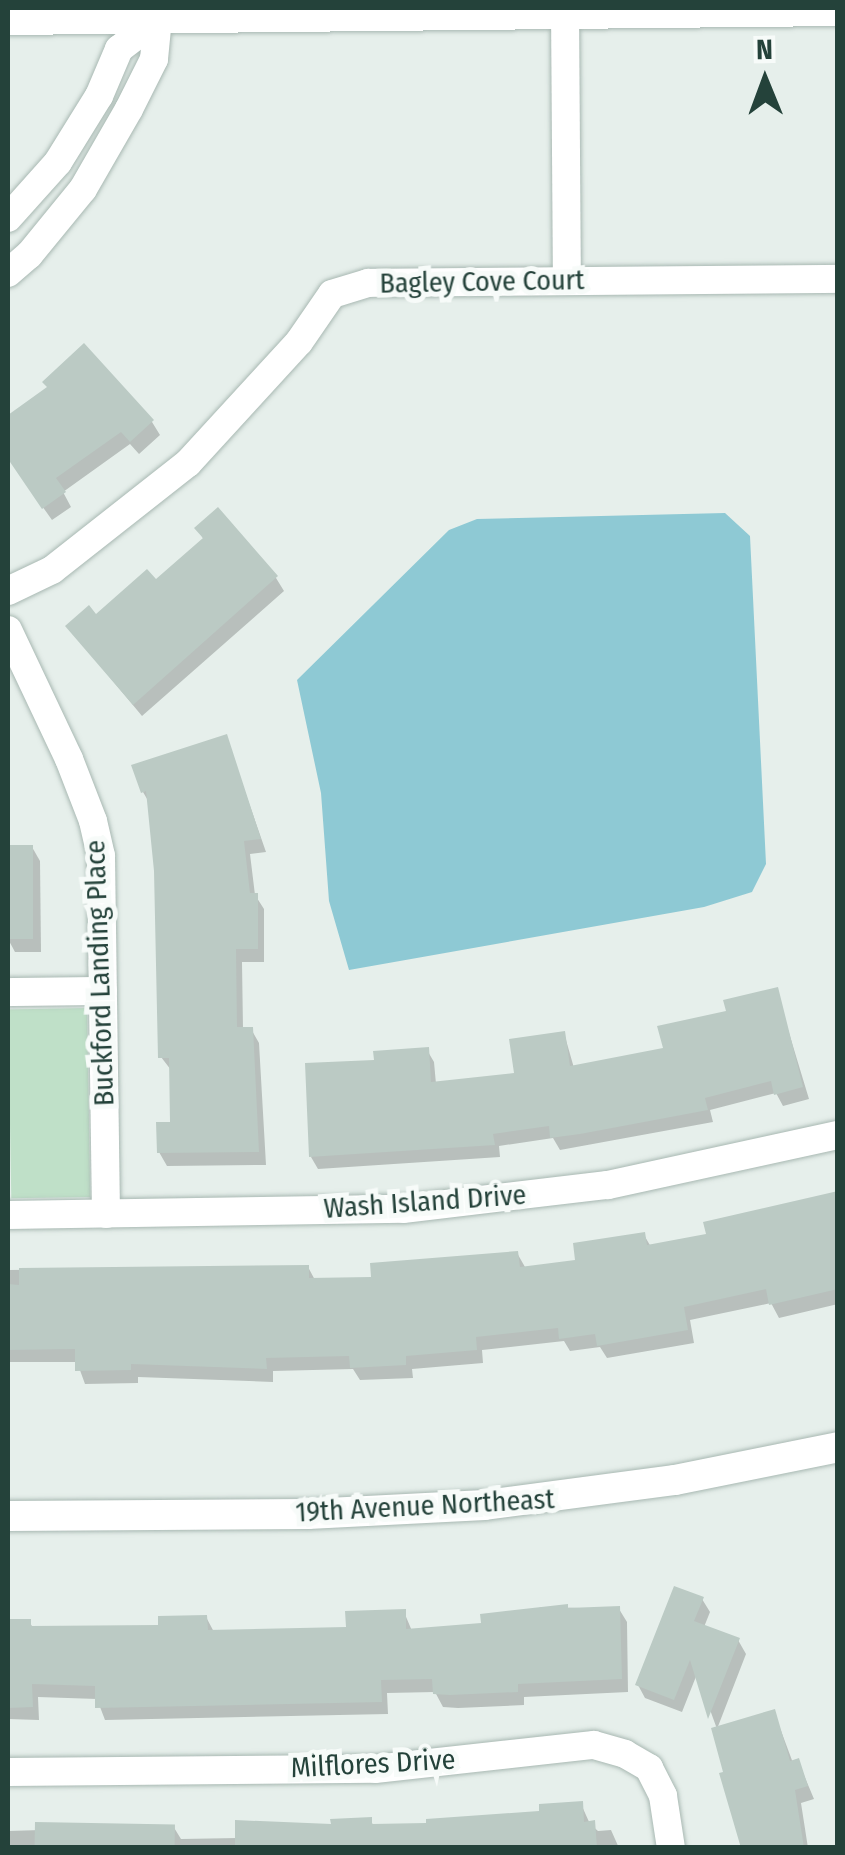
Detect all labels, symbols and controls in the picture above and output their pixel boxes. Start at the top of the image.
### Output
north arrow [715,30,815,130]
text: N [756,33,773,66]
street label: Bagley Cove Court [379,263,585,301]
street label: Buckford Landing Place [79,839,121,1107]
street label: Wash Island Drive [323,1178,527,1226]
street label: 19th Avenue Northeast [295,1482,555,1530]
street label: Milflores Drive [290,1743,456,1785]

